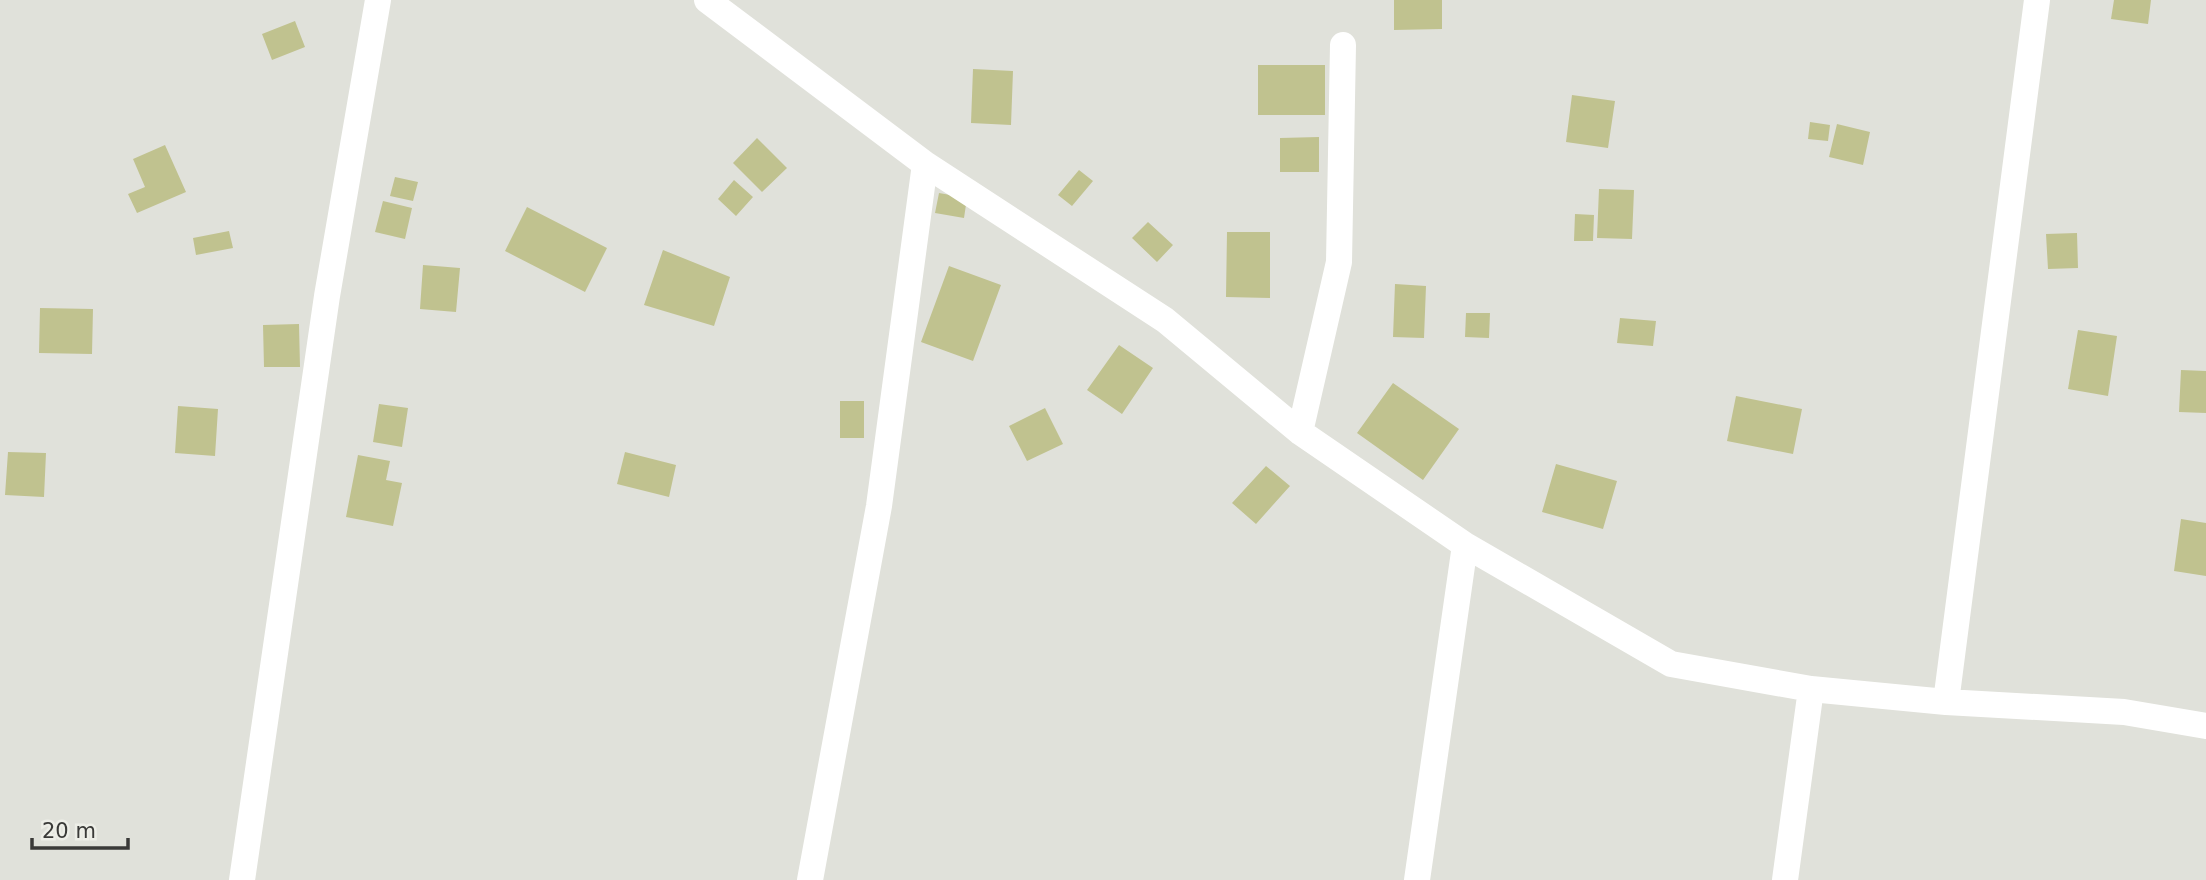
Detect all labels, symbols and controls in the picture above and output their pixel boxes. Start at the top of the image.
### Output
scale bar [32,806,128,850]
text: 20 m [42,819,96,843]

